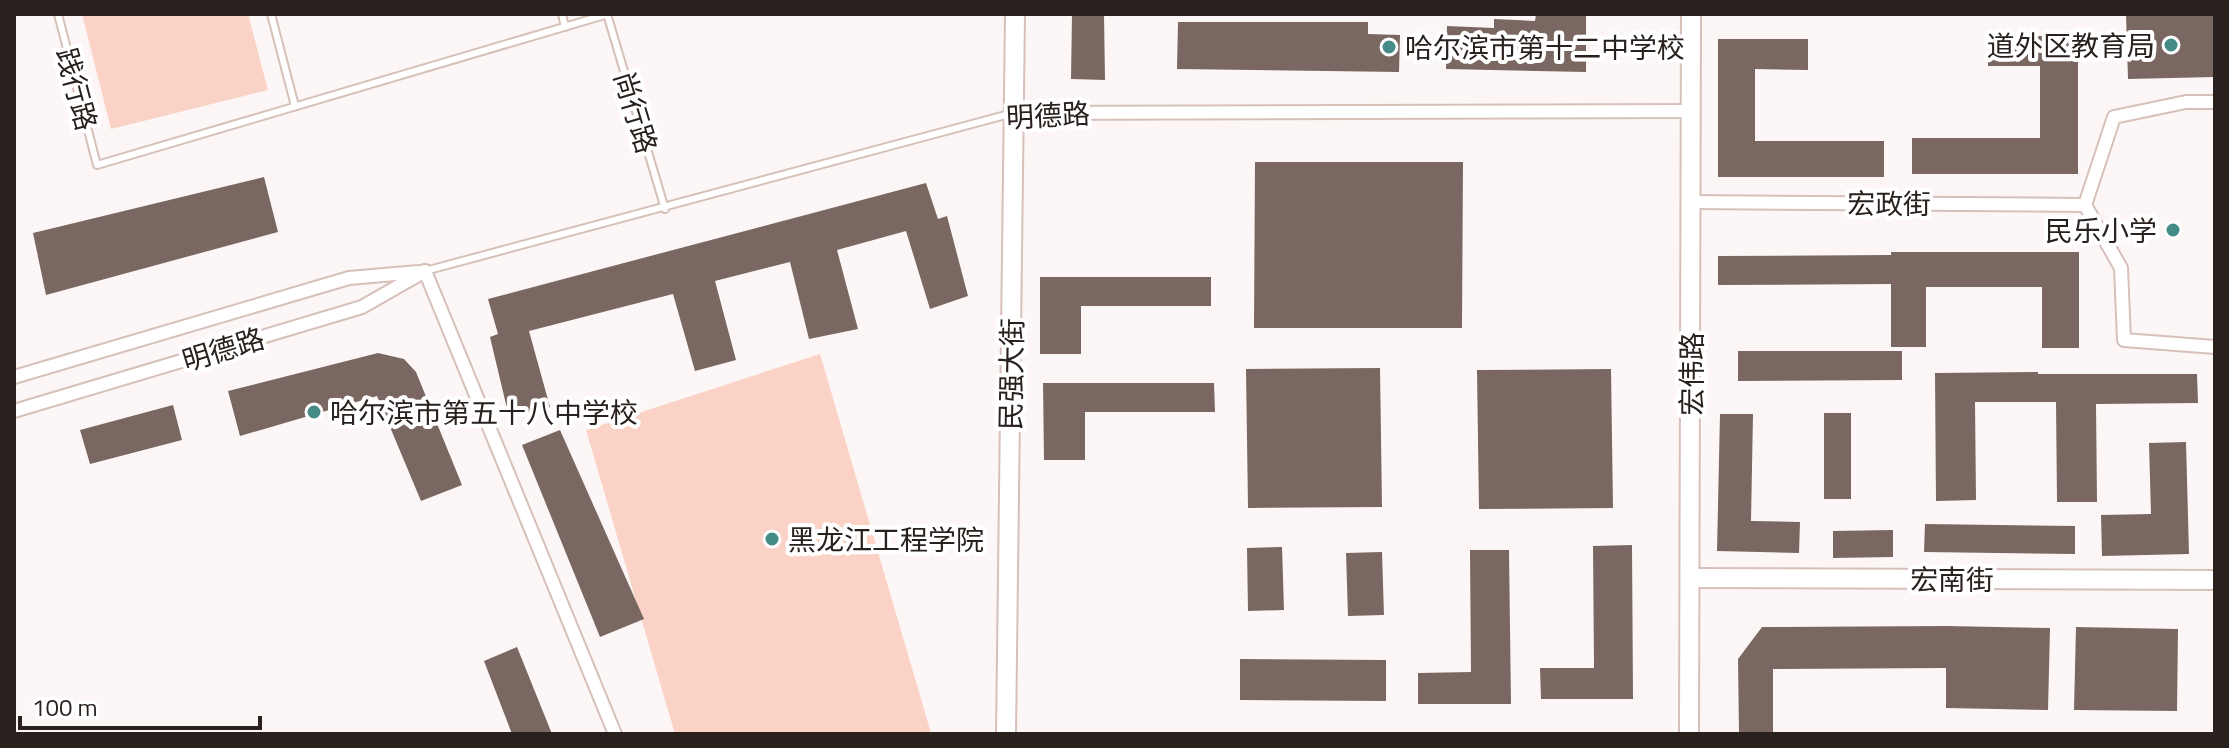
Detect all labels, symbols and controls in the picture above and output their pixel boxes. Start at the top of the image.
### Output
place label: 道外区教育局 [1987,24,2155,67]
place label: 哈尔滨市第十二中学校 [1405,26,1685,69]
marker: 道外区教育局 [2162,36,2180,54]
marker: 哈尔滨市第十二中学校 [1380,38,1398,56]
street label: 践行路 [45,43,109,135]
street label: 尚行路 [603,66,669,158]
street label: 明德路 [1005,91,1091,139]
street label: 宏政街 [1847,182,1931,225]
place label: 民乐小学 [2045,209,2157,252]
marker: 民乐小学 [2164,221,2182,239]
street label: 明德路 [177,316,269,382]
street label: 民强大街 [989,318,1033,430]
street label: 宏伟路 [1670,332,1713,416]
place label: 哈尔滨市第五十八中学校 [330,391,638,434]
marker: 哈尔滨市第五十八中学校 [305,403,323,421]
place label: 黑龙江工程学院 [788,518,984,561]
marker: 黑龙江工程学院 [763,530,781,548]
street label: 宏南街 [1910,558,1994,601]
scale bar [20,680,260,730]
text: 100 m [32,689,98,725]

